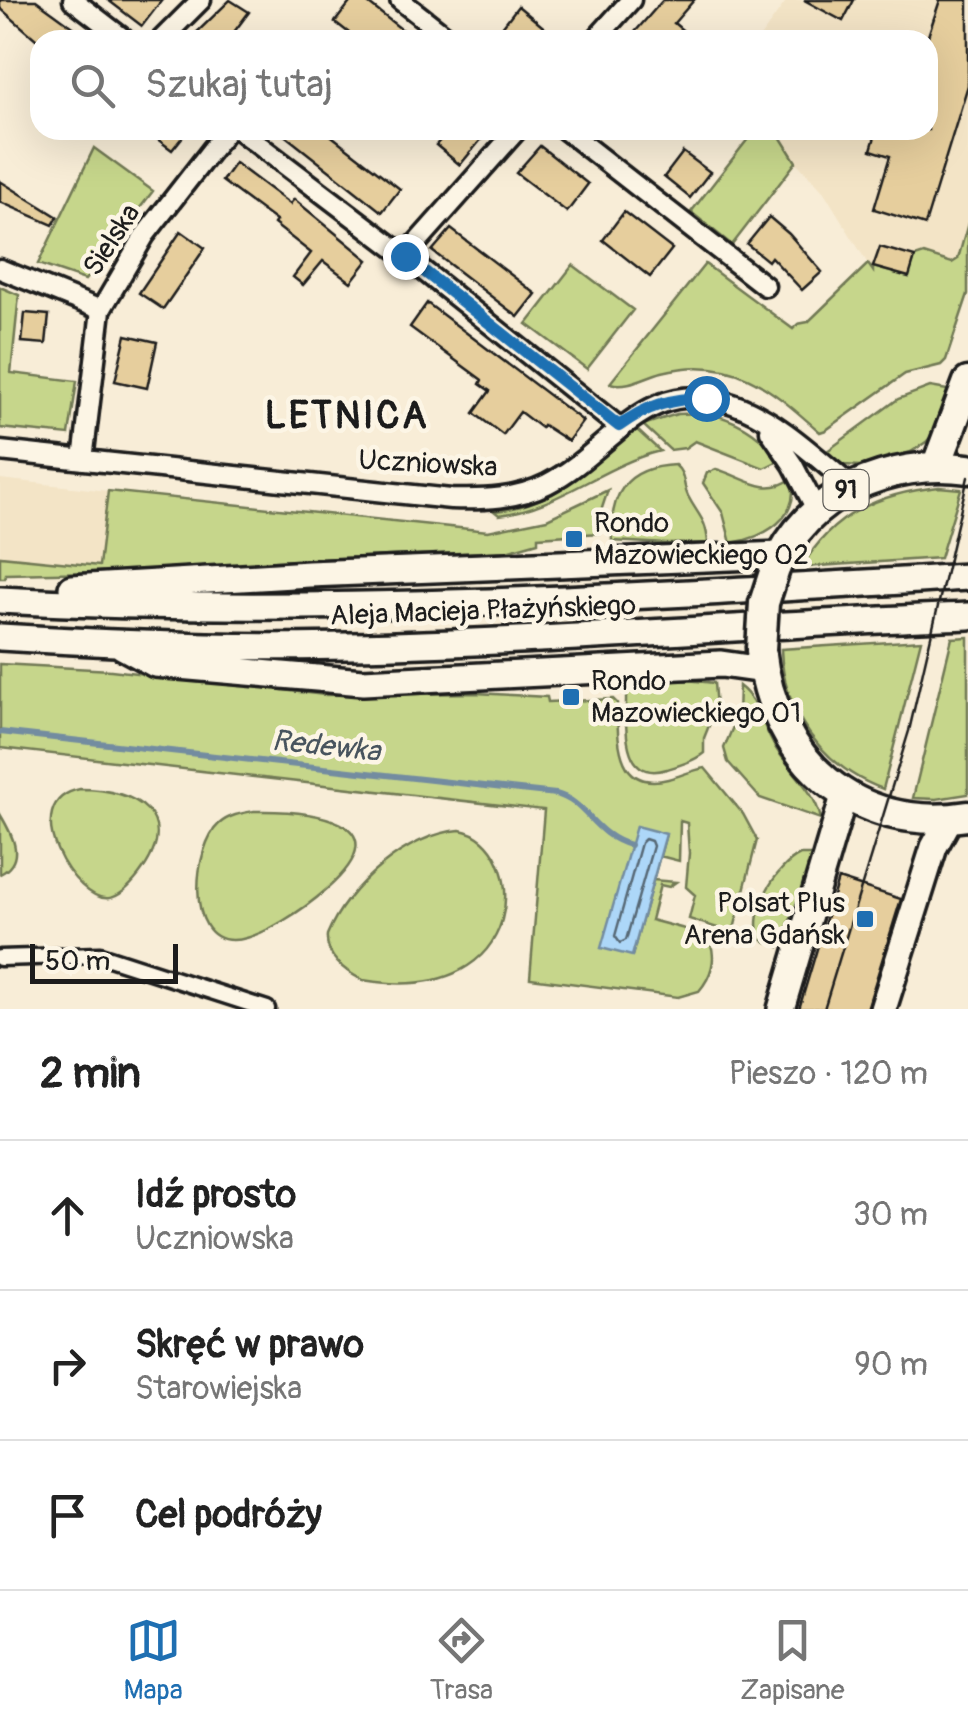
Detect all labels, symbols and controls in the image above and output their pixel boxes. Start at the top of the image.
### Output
search box [30,30,938,140]
icon: search [65,58,120,113]
text: Szukaj tutaj [145,61,333,109]
street label: Sielska [76,197,148,283]
route end [383,234,429,280]
route start [684,376,730,422]
district label: LETNICA [265,392,429,440]
street label: Uczniowska [358,443,498,485]
road number: 91 [824,470,868,510]
place label: Rondo Mazowieckiego 02 [594,506,809,573]
marker: Rondo Mazowieckiego 02 [563,528,585,550]
street label: Aleja Macieja Płażyńskiego [329,588,637,634]
place label: Rondo Mazowieckiego 01 [591,664,801,731]
marker: Rondo Mazowieckiego 01 [560,686,582,708]
water label: Redewka [270,722,384,770]
place label: Polsat Plus Arena Gdańsk [684,886,845,953]
marker: Polsat Plus Arena Gdańsk [854,908,876,930]
scale bar [30,939,178,984]
text: 50 m [45,944,110,979]
text: 2 min [40,1048,141,1100]
text: Pieszo · 120 m [729,1054,928,1094]
text: Idź prosto [135,1171,296,1219]
icon: ahead [40,1188,95,1243]
text: 30 m [853,1195,928,1235]
text: Uczniowska [135,1219,294,1259]
text: Skręć w prawo [135,1321,364,1369]
icon: right [40,1338,95,1393]
text: 90 m [854,1345,928,1385]
text: Starowiejska [135,1369,302,1409]
icon: arrive [40,1488,95,1543]
text: Cel podróży [135,1491,322,1539]
tab: Mapa [123,1613,183,1708]
tab: Trasa [430,1613,493,1708]
tab: Zapisane [740,1613,845,1708]

